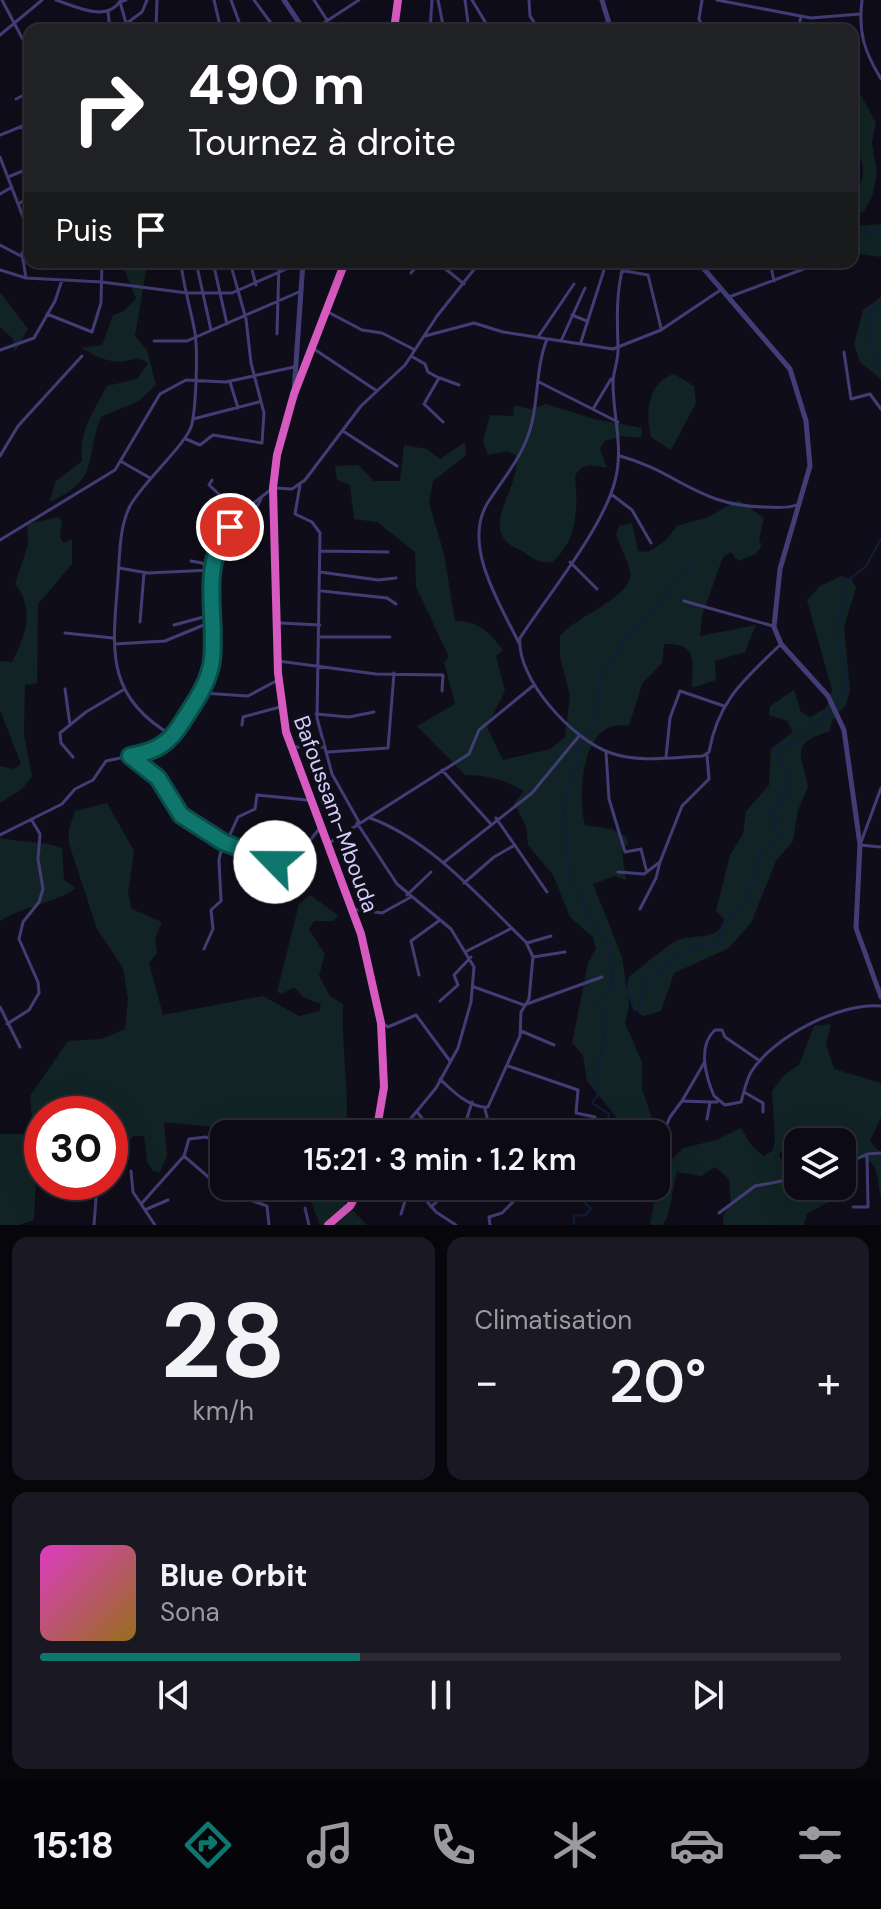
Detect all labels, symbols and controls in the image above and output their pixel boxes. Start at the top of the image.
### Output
text: 490 m [188,48,365,121]
icon: right [56,56,160,160]
text: Tournez à droite [188,119,456,166]
icon: arrive [129,208,173,252]
text: Puis [56,211,113,250]
pin [196,493,264,561]
icon: arrive [208,505,252,549]
street label: Bafoussam-Mbouda [287,712,385,916]
position arrow [233,820,317,904]
speed limit sign: 30 [24,1096,128,1200]
map controls [784,1128,856,1200]
button: layers [784,1128,856,1200]
text: 15:21 · 3 min · 1.2 km [303,1140,577,1179]
text: 28 [161,1274,286,1409]
text: Climatisation [475,1303,632,1337]
text: 20° [609,1342,707,1421]
text: − [475,1353,499,1411]
text: + [817,1353,841,1411]
text: km/h [193,1394,254,1428]
text: Blue Orbit [160,1556,307,1595]
text: Sona [160,1595,220,1629]
icon: previous [152,1673,196,1717]
icon: pause [419,1673,463,1717]
icon: next [686,1673,730,1717]
icon: directions [180,1817,236,1873]
icon: music [302,1817,358,1873]
icon: phone [425,1817,481,1873]
icon: climate [547,1817,603,1873]
icon: car [669,1817,725,1873]
icon: filters [792,1817,848,1873]
text: 15:18 [33,1822,114,1869]

